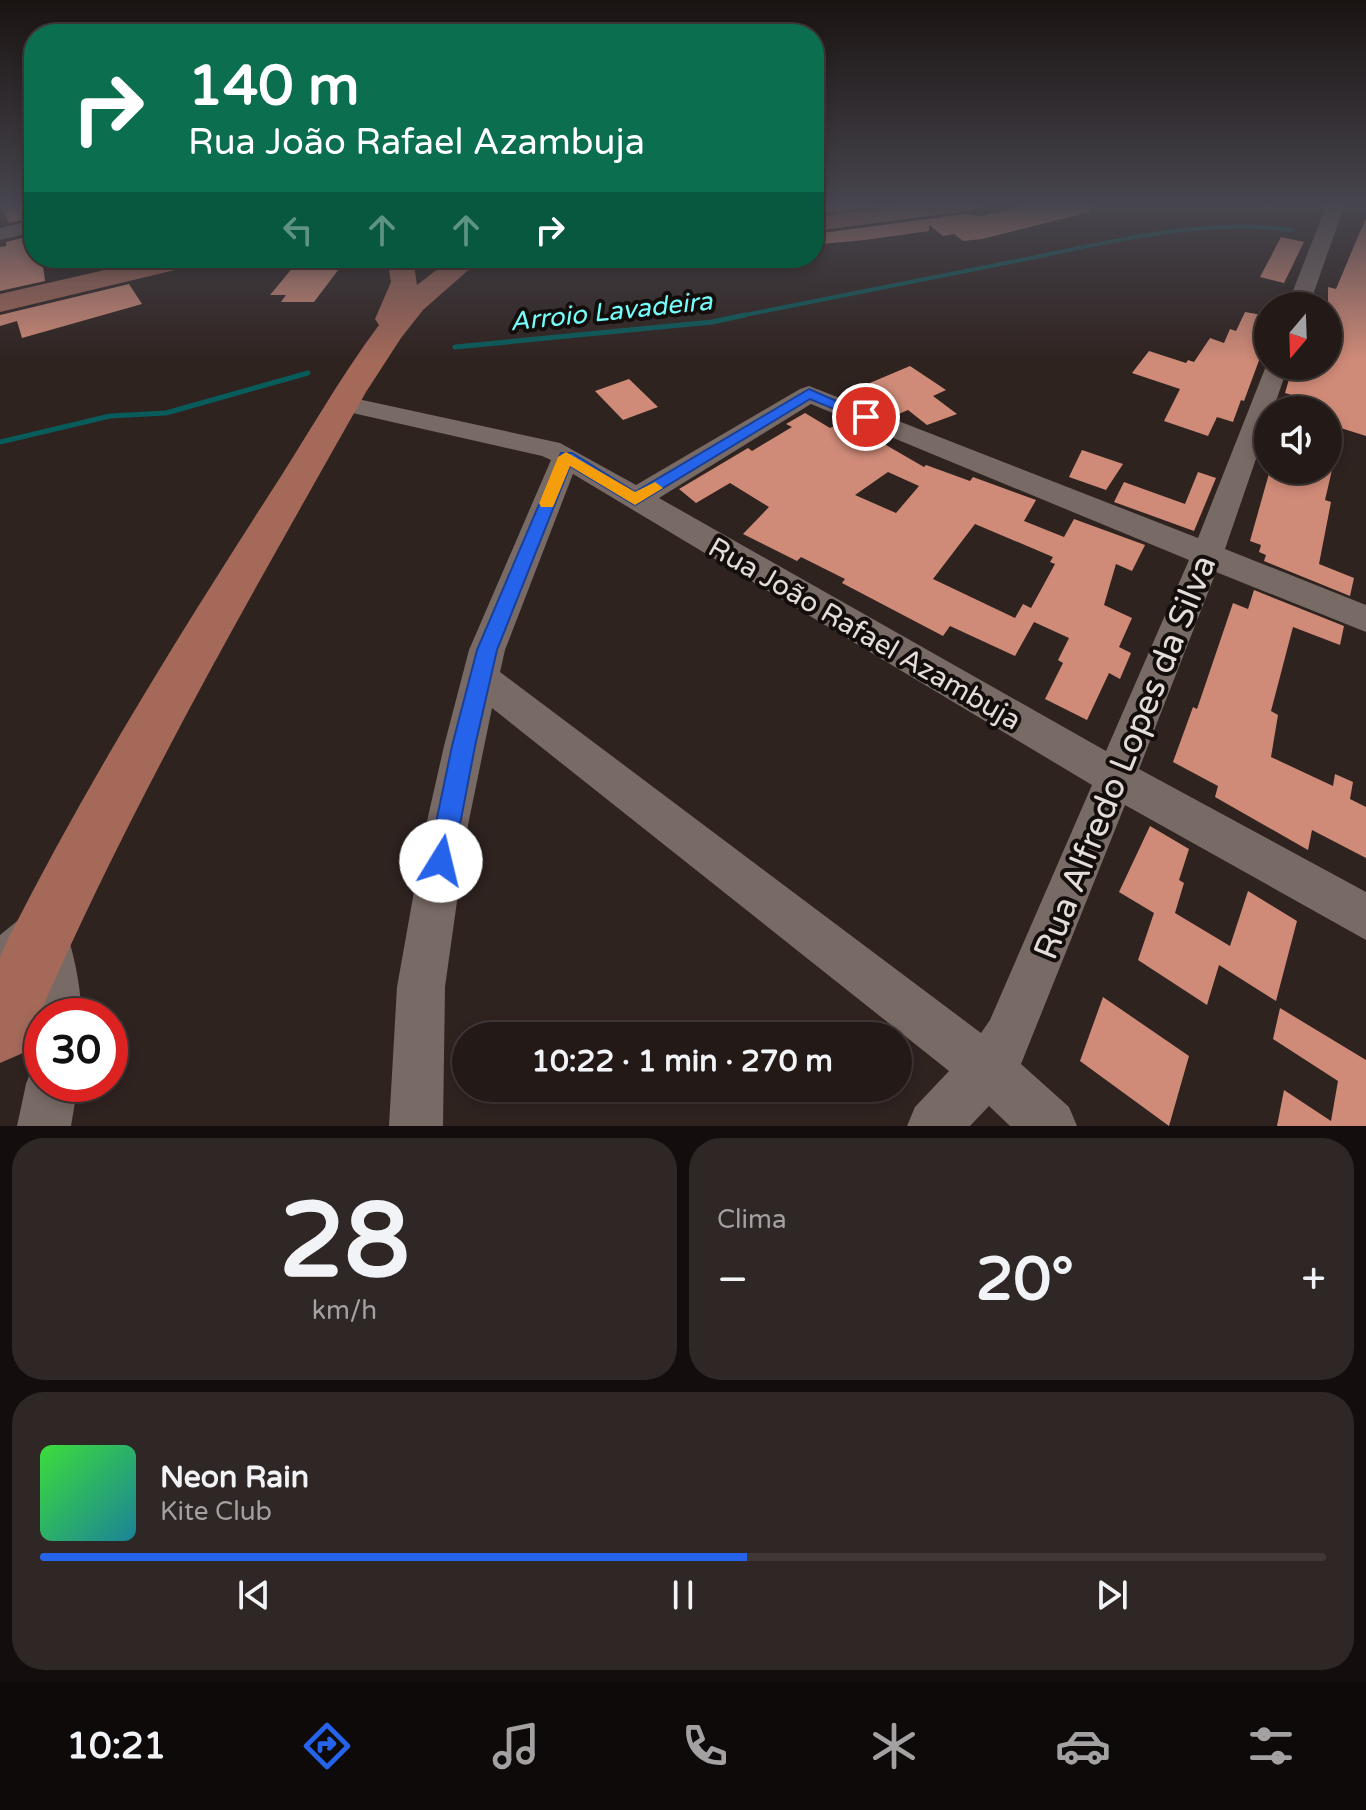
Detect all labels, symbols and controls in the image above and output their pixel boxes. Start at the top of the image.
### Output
text: 140 m [188,53,359,120]
icon: right [56,56,160,160]
text: Rua João Rafael Azambuja [188,121,645,164]
icon: left [276,208,320,252]
icon: ahead [360,208,404,252]
icon: ahead [444,208,488,252]
icon: right [528,208,572,252]
water label: Arroio Lavadeira [508,285,715,338]
north arrow [1254,292,1342,380]
map controls [1254,292,1342,484]
pin [832,383,900,451]
icon: arrive [844,395,888,439]
button: sound [1254,396,1342,484]
street label: Rua João Rafael Azambuja [702,530,1027,737]
street label: Rua Alfredo Lopes da Silva [1025,550,1225,966]
position arrow [399,819,483,903]
speed limit sign: 30 [24,998,128,1102]
text: 10:22 · 1 min · 270 m [531,1043,833,1080]
text: 28 [279,1180,410,1305]
text: Clima [717,1204,787,1235]
text: 20° [976,1244,1074,1316]
text: − [717,1254,748,1307]
text: + [1301,1254,1326,1307]
text: km/h [312,1295,377,1326]
text: Neon Rain [160,1459,309,1496]
text: Kite Club [160,1496,272,1527]
icon: previous [232,1573,276,1617]
icon: pause [661,1573,705,1617]
icon: next [1090,1573,1134,1617]
icon: directions [299,1718,355,1774]
icon: music [488,1718,544,1774]
icon: phone [677,1718,733,1774]
icon: climate [866,1718,922,1774]
icon: car [1055,1718,1111,1774]
icon: filters [1243,1718,1299,1774]
text: 10:21 [66,1725,166,1768]

